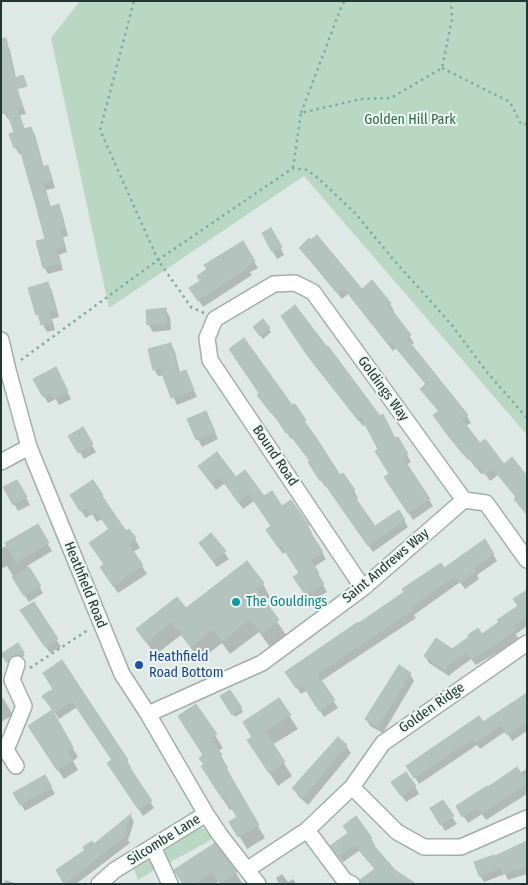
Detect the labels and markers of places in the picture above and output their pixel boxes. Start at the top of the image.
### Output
place label: The Gouldings [246,594,327,610]
marker: The Gouldings [230,596,242,608]
place label: Heathfield Road Bottom [149,649,223,682]
marker: Heathfield Road Bottom [133,659,145,671]

